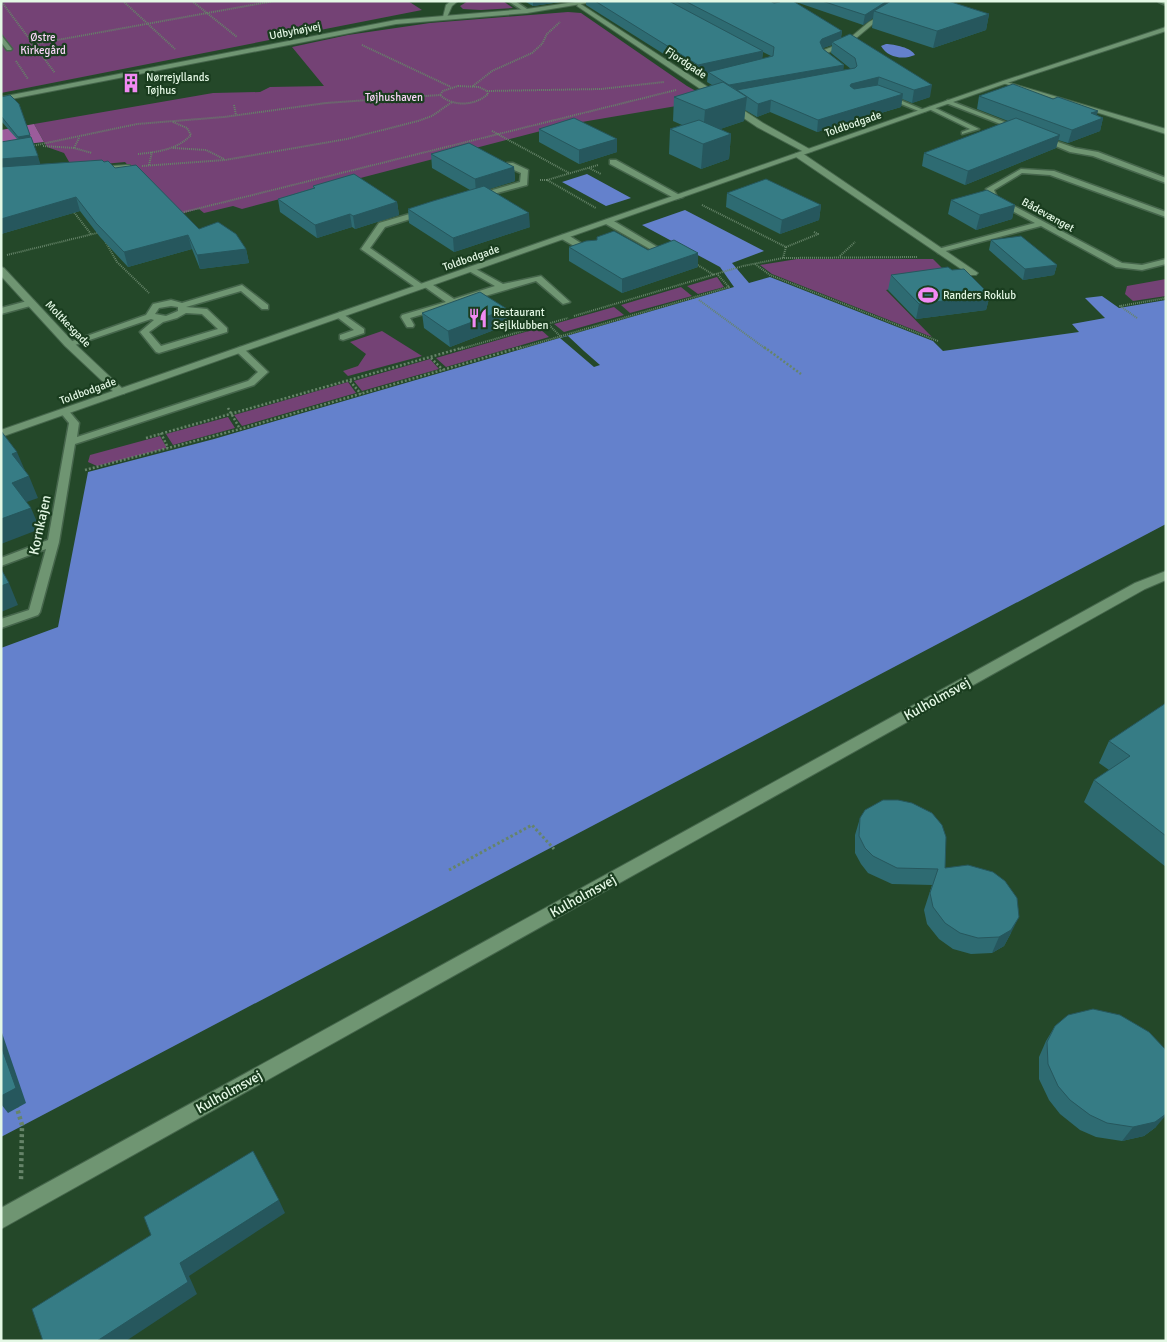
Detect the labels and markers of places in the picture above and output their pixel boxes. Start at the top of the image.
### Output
place label: Nørrejyllands Tøjhus [146,71,209,97]
building icon: Nørrejyllands Tøjhus [120,72,142,94]
sports icon: Randers Roklub [917,284,939,306]
place label: Randers Roklub [943,289,1016,302]
place label: Restaurant Sejlklubben [493,306,549,332]
restaurant icon: Restaurant Sejlklubben [467,307,489,329]

